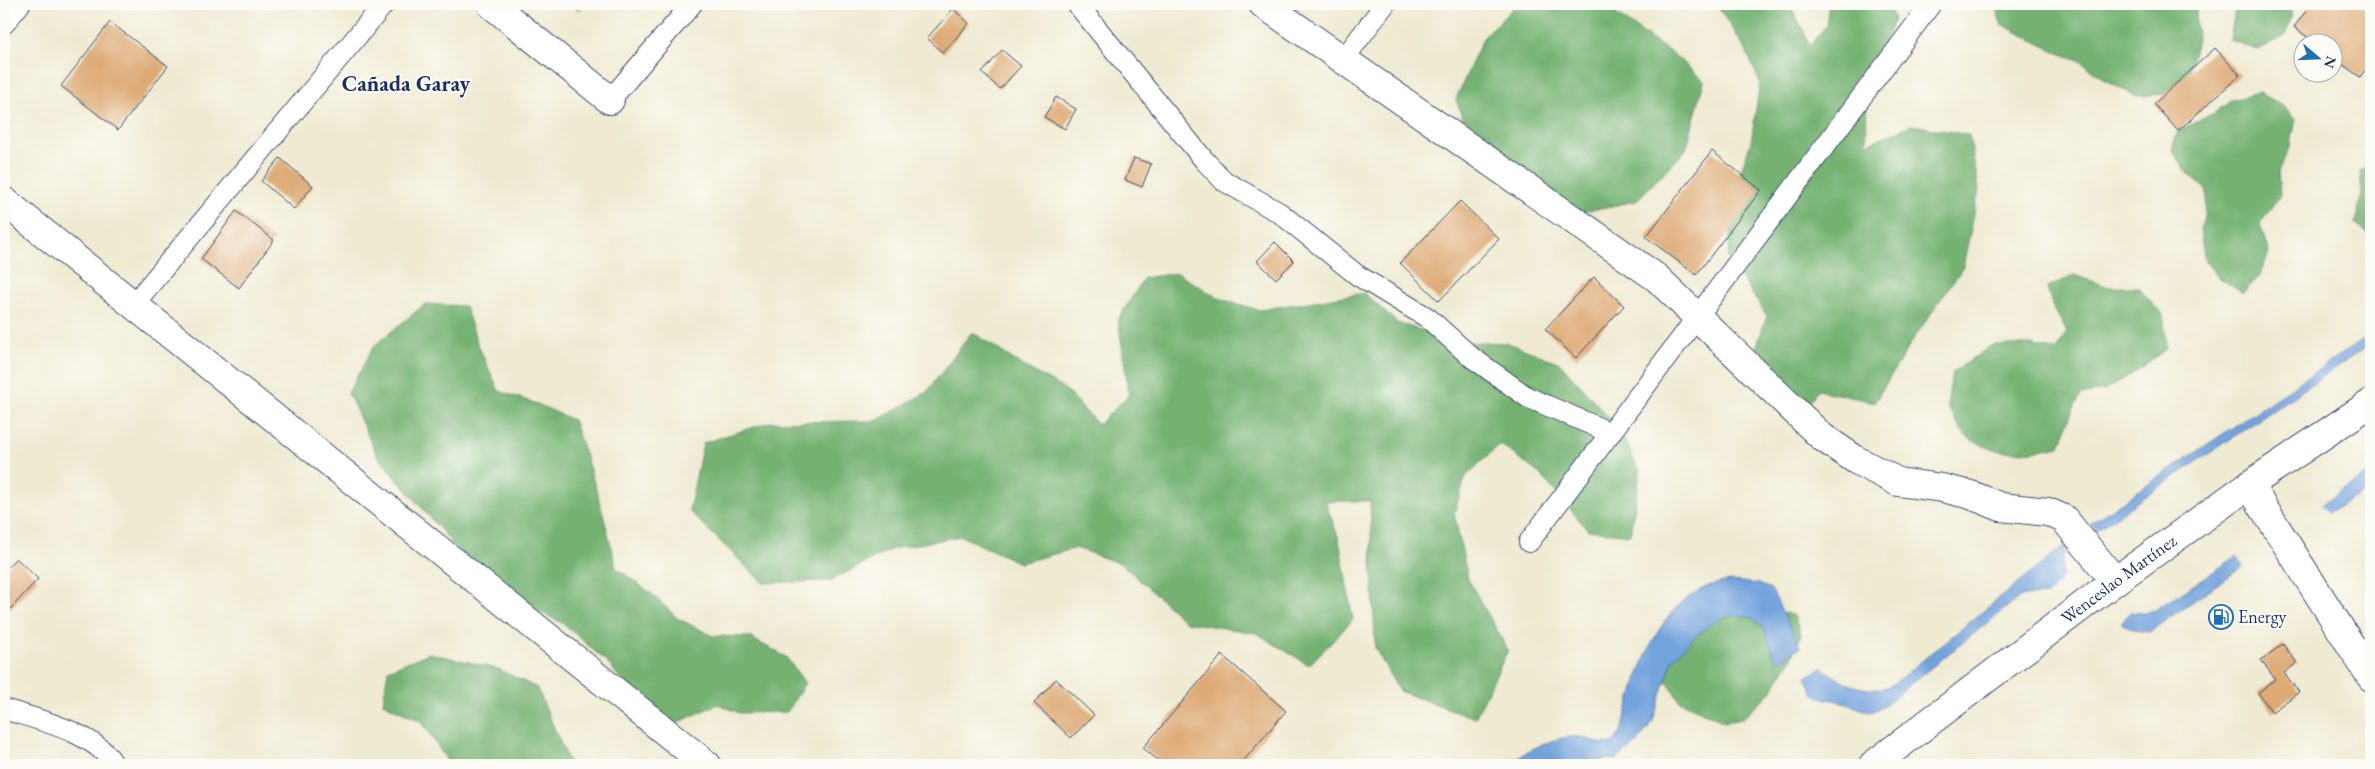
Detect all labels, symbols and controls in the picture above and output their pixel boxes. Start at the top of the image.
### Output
north arrow [2292,32,2342,82]
text: N [2320,54,2341,71]
district label: Cañada Garay [342,69,471,98]
street label: Wenceslao Martínez [2056,529,2181,629]
fuel station icon: Energy [2208,604,2234,630]
place label: Energy [2238,605,2287,628]

